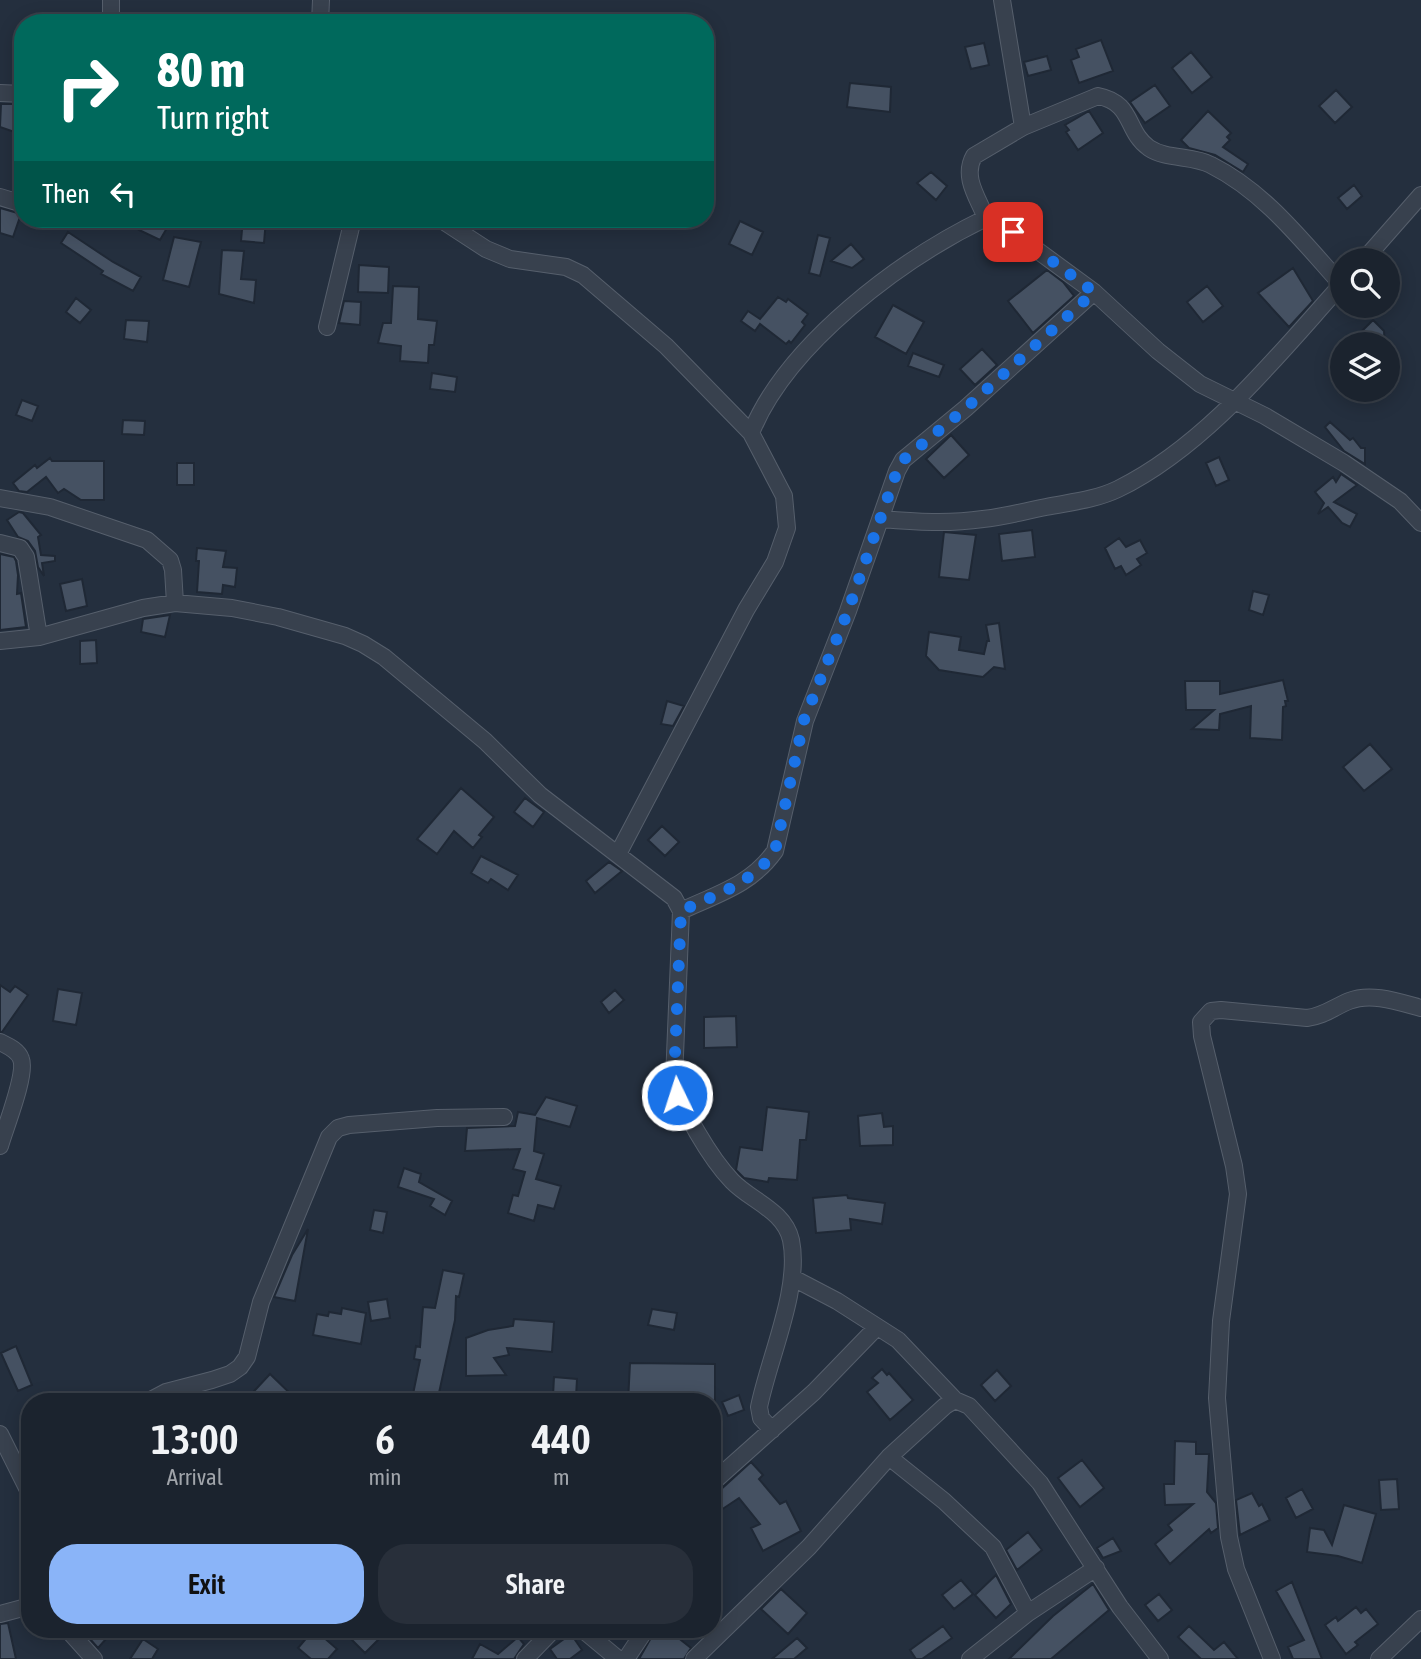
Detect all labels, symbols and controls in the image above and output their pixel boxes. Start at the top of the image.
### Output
text: 80 m [157,41,245,97]
icon: right [42,42,133,133]
text: Turn right [157,99,270,136]
icon: left [104,175,142,213]
text: Then [42,179,90,209]
pin [983,202,1043,262]
icon: arrive [994,213,1032,251]
map controls [1330,248,1400,402]
button: search [1330,248,1400,318]
button: layers [1330,332,1400,402]
position arrow [640,1058,714,1132]
text: 13:00 [151,1415,238,1463]
text: 6 [375,1415,395,1463]
text: 440 [532,1415,591,1463]
text: Arrival [167,1464,223,1490]
text: min [369,1464,402,1490]
text: m [553,1464,570,1490]
button: Exit [49,1544,364,1624]
button: Share [378,1544,693,1624]

